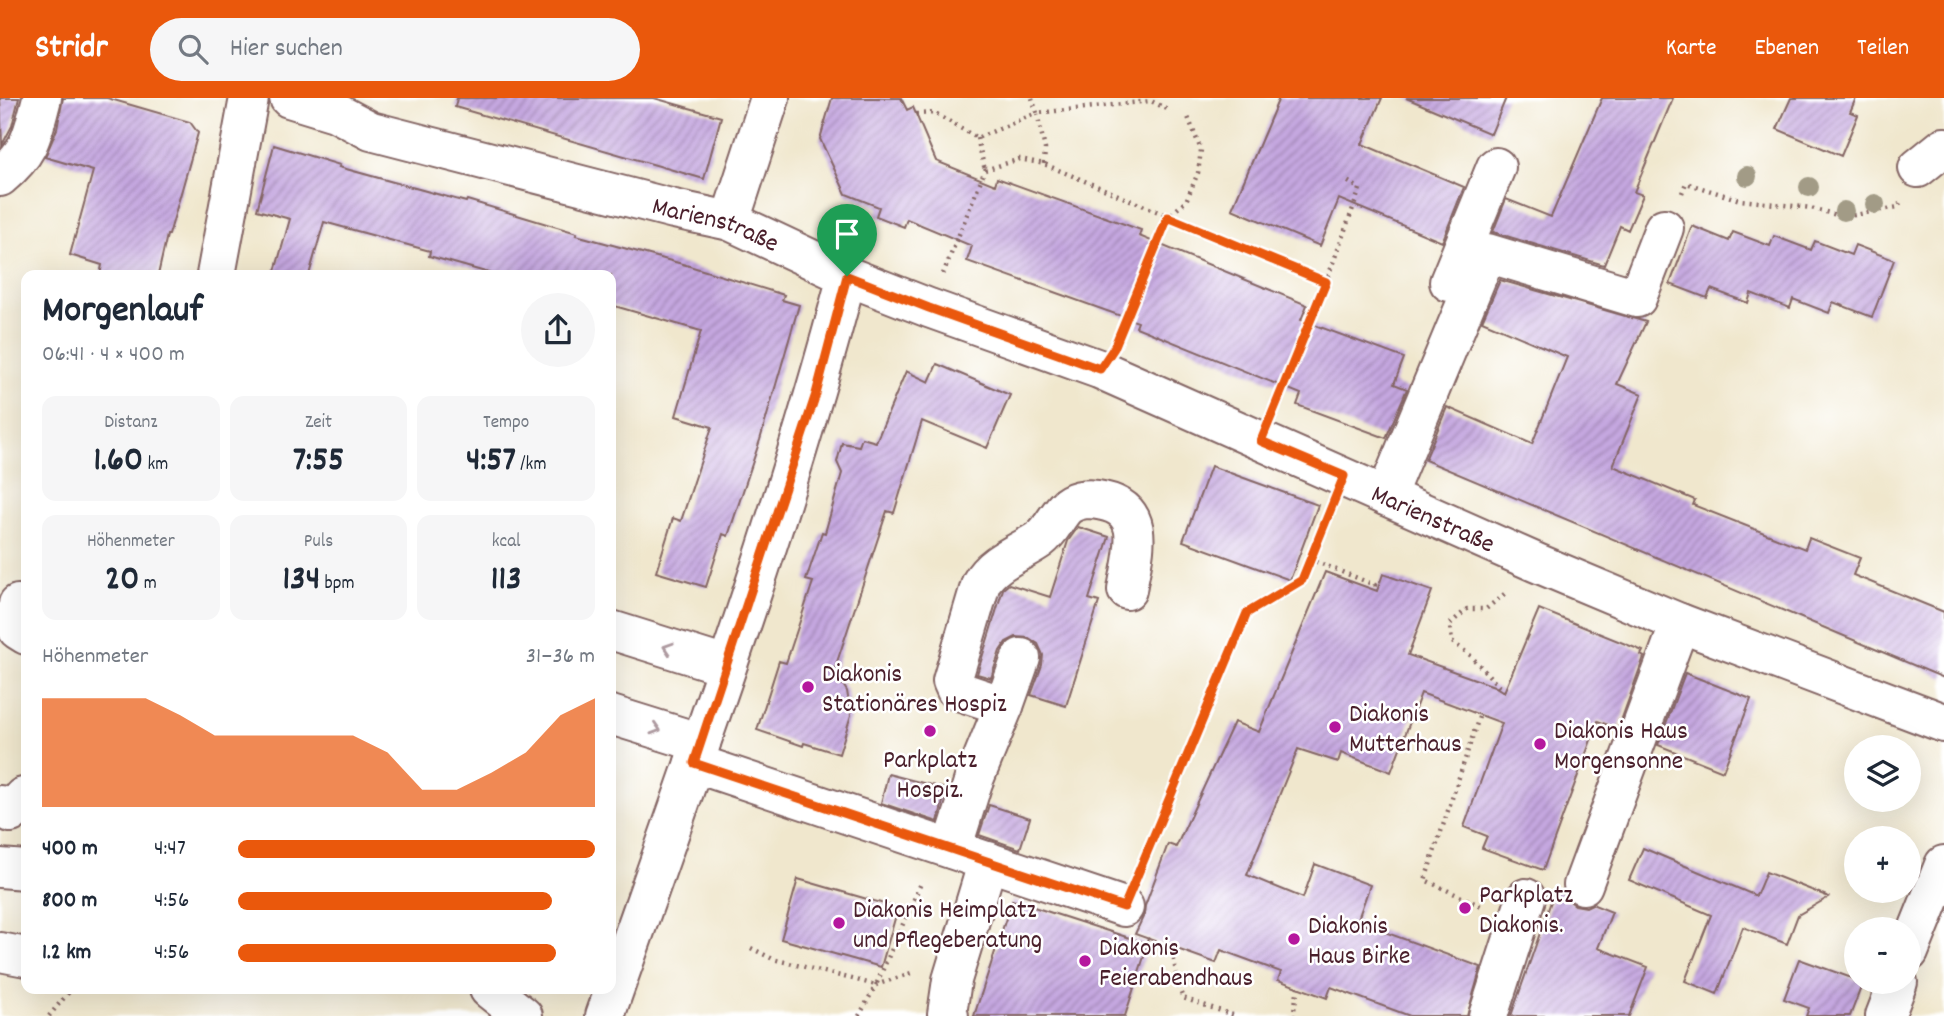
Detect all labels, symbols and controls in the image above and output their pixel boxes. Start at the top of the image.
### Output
search box [150,18,640,81]
text: Stridr [35,26,108,73]
icon: search [174,30,212,68]
text: Hier suchen [230,31,343,68]
text: Karte [1666,32,1716,66]
text: Ebenen [1754,32,1819,66]
text: Teilen [1857,32,1909,66]
street label: Marienstraße [648,189,784,263]
pin [817,204,877,276]
icon: arrive [828,215,866,253]
text: Morgenlauf [42,285,203,340]
button: share [521,293,595,367]
text: 06:41 · 4 × 400 m [42,339,185,372]
text: Distanz [104,410,157,437]
text: Zeit [305,410,332,437]
text: Tempo [483,410,529,437]
text: 1.60 [93,437,143,487]
text: 7:55 [293,437,344,487]
text: 4:57 [466,437,516,487]
text: km [143,452,168,479]
text: /km [516,452,546,479]
street label: Marienstraße [1365,477,1500,564]
text: Höhenmeter [87,529,175,556]
text: Puls [304,529,333,556]
text: kcal [492,529,521,556]
text: 20 [105,556,139,606]
text: 134 [282,556,320,606]
text: 113 [491,556,522,606]
text: m [139,571,157,598]
text: bpm [320,571,355,598]
text: Höhenmeter [42,641,148,674]
text: 31–36 m [526,641,595,674]
one-way arrow [663,642,675,656]
place label: Diakonis Stationäres Hospiz [822,657,1007,724]
marker: Diakonis Stationäres Hospiz [800,679,816,695]
place label: Diakonis Mutterhaus [1349,697,1462,764]
place label: Diakonis Haus Morgensonne [1554,714,1688,781]
marker: Diakonis Mutterhaus [1327,719,1343,735]
one-way arrow [649,721,662,735]
marker: Parkplatz Hospiz. [922,723,938,739]
map controls [1844,735,1921,994]
button: layers [1844,735,1921,812]
marker: Diakonis Haus Morgensonne [1532,736,1548,752]
place label: Parkplatz Hospiz. [883,743,977,810]
button: + [1844,826,1921,903]
text: 400 m [42,833,98,866]
text: 4:47 [154,833,186,866]
place label: Parkplatz Diakonis. [1479,878,1573,945]
text: 800 m [42,885,97,918]
text: 4:56 [154,885,189,918]
place label: Diakonis Heimplatz und Pflegeberatung [853,893,1042,960]
marker: Parkplatz Diakonis. [1457,900,1473,916]
place label: Diakonis Haus Birke [1308,909,1410,976]
marker: Diakonis Heimplatz und Pflegeberatung [831,915,847,931]
button: − [1844,917,1921,994]
place label: Diakonis Feierabendhaus [1099,931,1253,998]
marker: Diakonis Haus Birke [1286,931,1302,947]
text: 1.2 km [42,937,91,970]
text: 4:56 [154,937,189,970]
marker: Diakonis Feierabendhaus [1077,953,1093,969]

